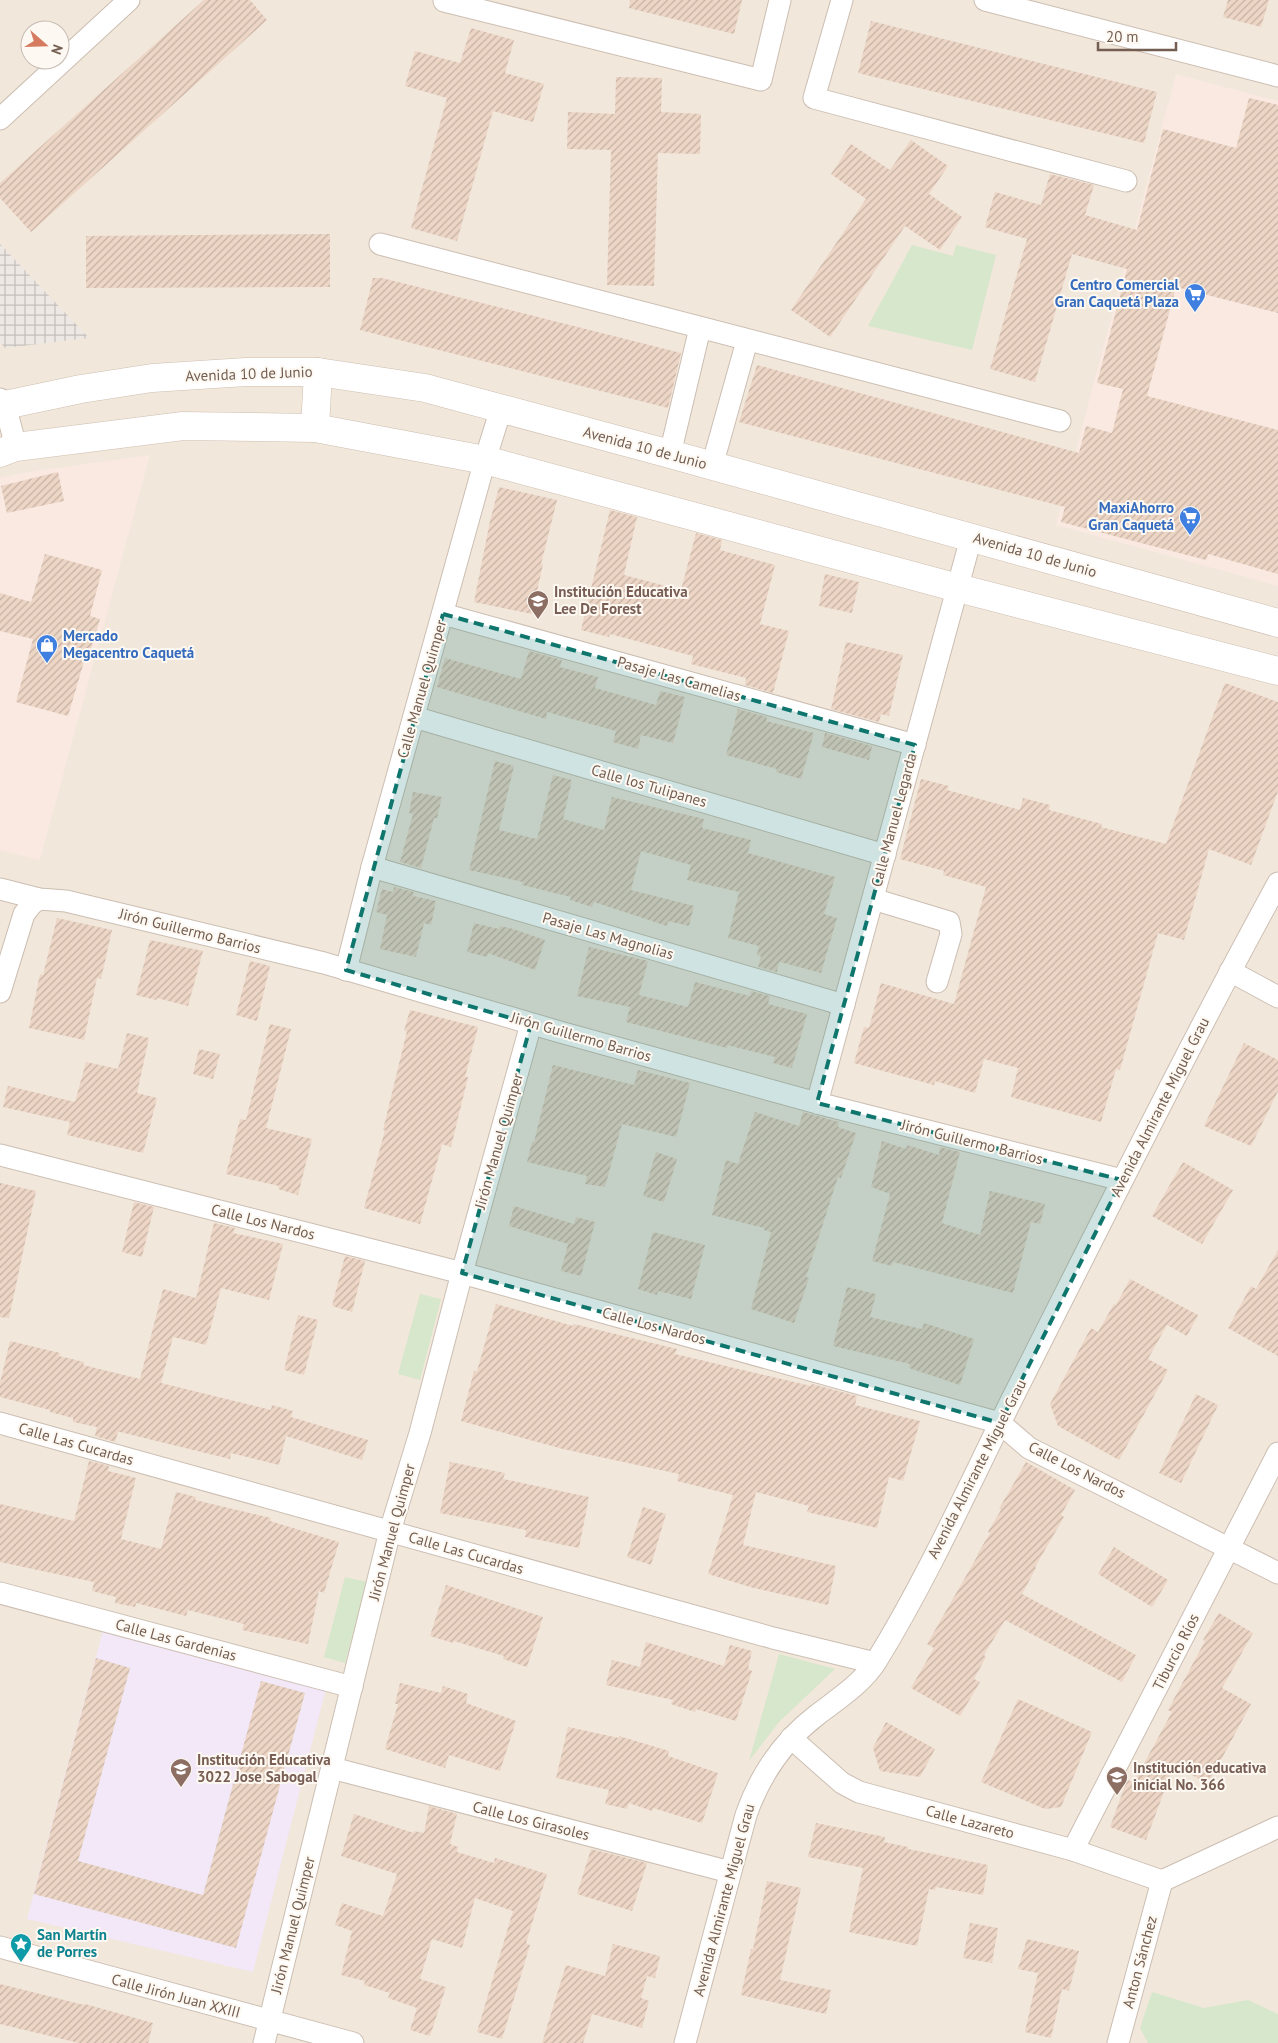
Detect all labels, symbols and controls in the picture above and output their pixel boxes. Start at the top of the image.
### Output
north arrow [20,20,70,70]
scale bar [1098,20,1176,52]
text: 20 m [1106,27,1139,46]
text: N [47,42,67,57]
place label: Centro Comercial Gran Caquetá Plaza [1055,275,1180,311]
supermarket icon: Centro Comercial Gran Caquetá Plaza [1183,282,1207,313]
street label: Avenida 10 de Junio [185,362,313,385]
street label: Avenida 10 de Junio [581,422,709,473]
place label: MaxiAhorro Gran Caquetá [1088,498,1174,534]
supermarket icon: MaxiAhorro Gran Caquetá [1178,505,1202,536]
street label: Avenida 10 de Junio [971,528,1099,581]
place label: Institución Educativa Lee De Forest [554,582,688,618]
school or university icon: Institución Educativa Lee De Forest [526,589,550,620]
street label: Calle Manuel Quimper [393,617,450,760]
place label: Mercado Megacentro Caquetá [63,626,194,662]
shop icon: Mercado Megacentro Caquetá [35,633,59,664]
street label: Pasaje Las Camelias [615,652,743,705]
street label: Calle Manuel Legarda [866,751,921,889]
street label: Calle los Tulipanes [589,760,709,811]
street label: Jirón Guillermo Barrios [116,903,263,957]
street label: Pasaje Las Magnolias [540,908,676,963]
street label: Jirón Guillermo Barrios [508,1007,654,1066]
street label: Avenida Almirante Miguel Grau [1106,1014,1213,1200]
street label: Jirón Manuel Quimper [470,1071,527,1212]
street label: Jirón Guillermo Barrios [898,1114,1045,1168]
street label: Calle Los Nardos [209,1199,317,1244]
street label: Calle Los Nardos [600,1303,708,1348]
street label: Avenida Almirante Miguel Grau [923,1376,1030,1562]
street label: Calle Las Cucardas [16,1418,136,1469]
street label: Calle Los Nardos [1025,1437,1129,1502]
street label: Jirón Manuel Quimper [364,1461,419,1603]
street label: Calle Las Cucardas [406,1527,526,1578]
street label: Tiburcio Ríos [1148,1610,1203,1693]
street label: Calle Las Gardenias [113,1614,239,1665]
place label: Institución Educativa 3022 Jose Sabogal [197,1750,331,1786]
school or university icon: Institución Educativa 3022 Jose Sabogal [169,1757,193,1788]
place label: Institución educativa inicial No. 366 [1133,1758,1267,1794]
school or university icon: Institución educativa inicial No. 366 [1105,1765,1129,1796]
street label: Calle Los Girasoles [471,1797,592,1844]
street label: Avenida Almirante Miguel Grau [689,1801,758,1998]
street label: Calle Lazareto [924,1801,1016,1842]
street label: Jirón Manuel Quimper [266,1854,319,1996]
street label: Anton Sánchez [1118,1914,1161,2010]
place label: San Martín de Porres [37,1925,107,1961]
place icon: San Martín de Porres [9,1932,33,1963]
street label: Calle Jirón Juan XXIII [110,1969,243,2022]

